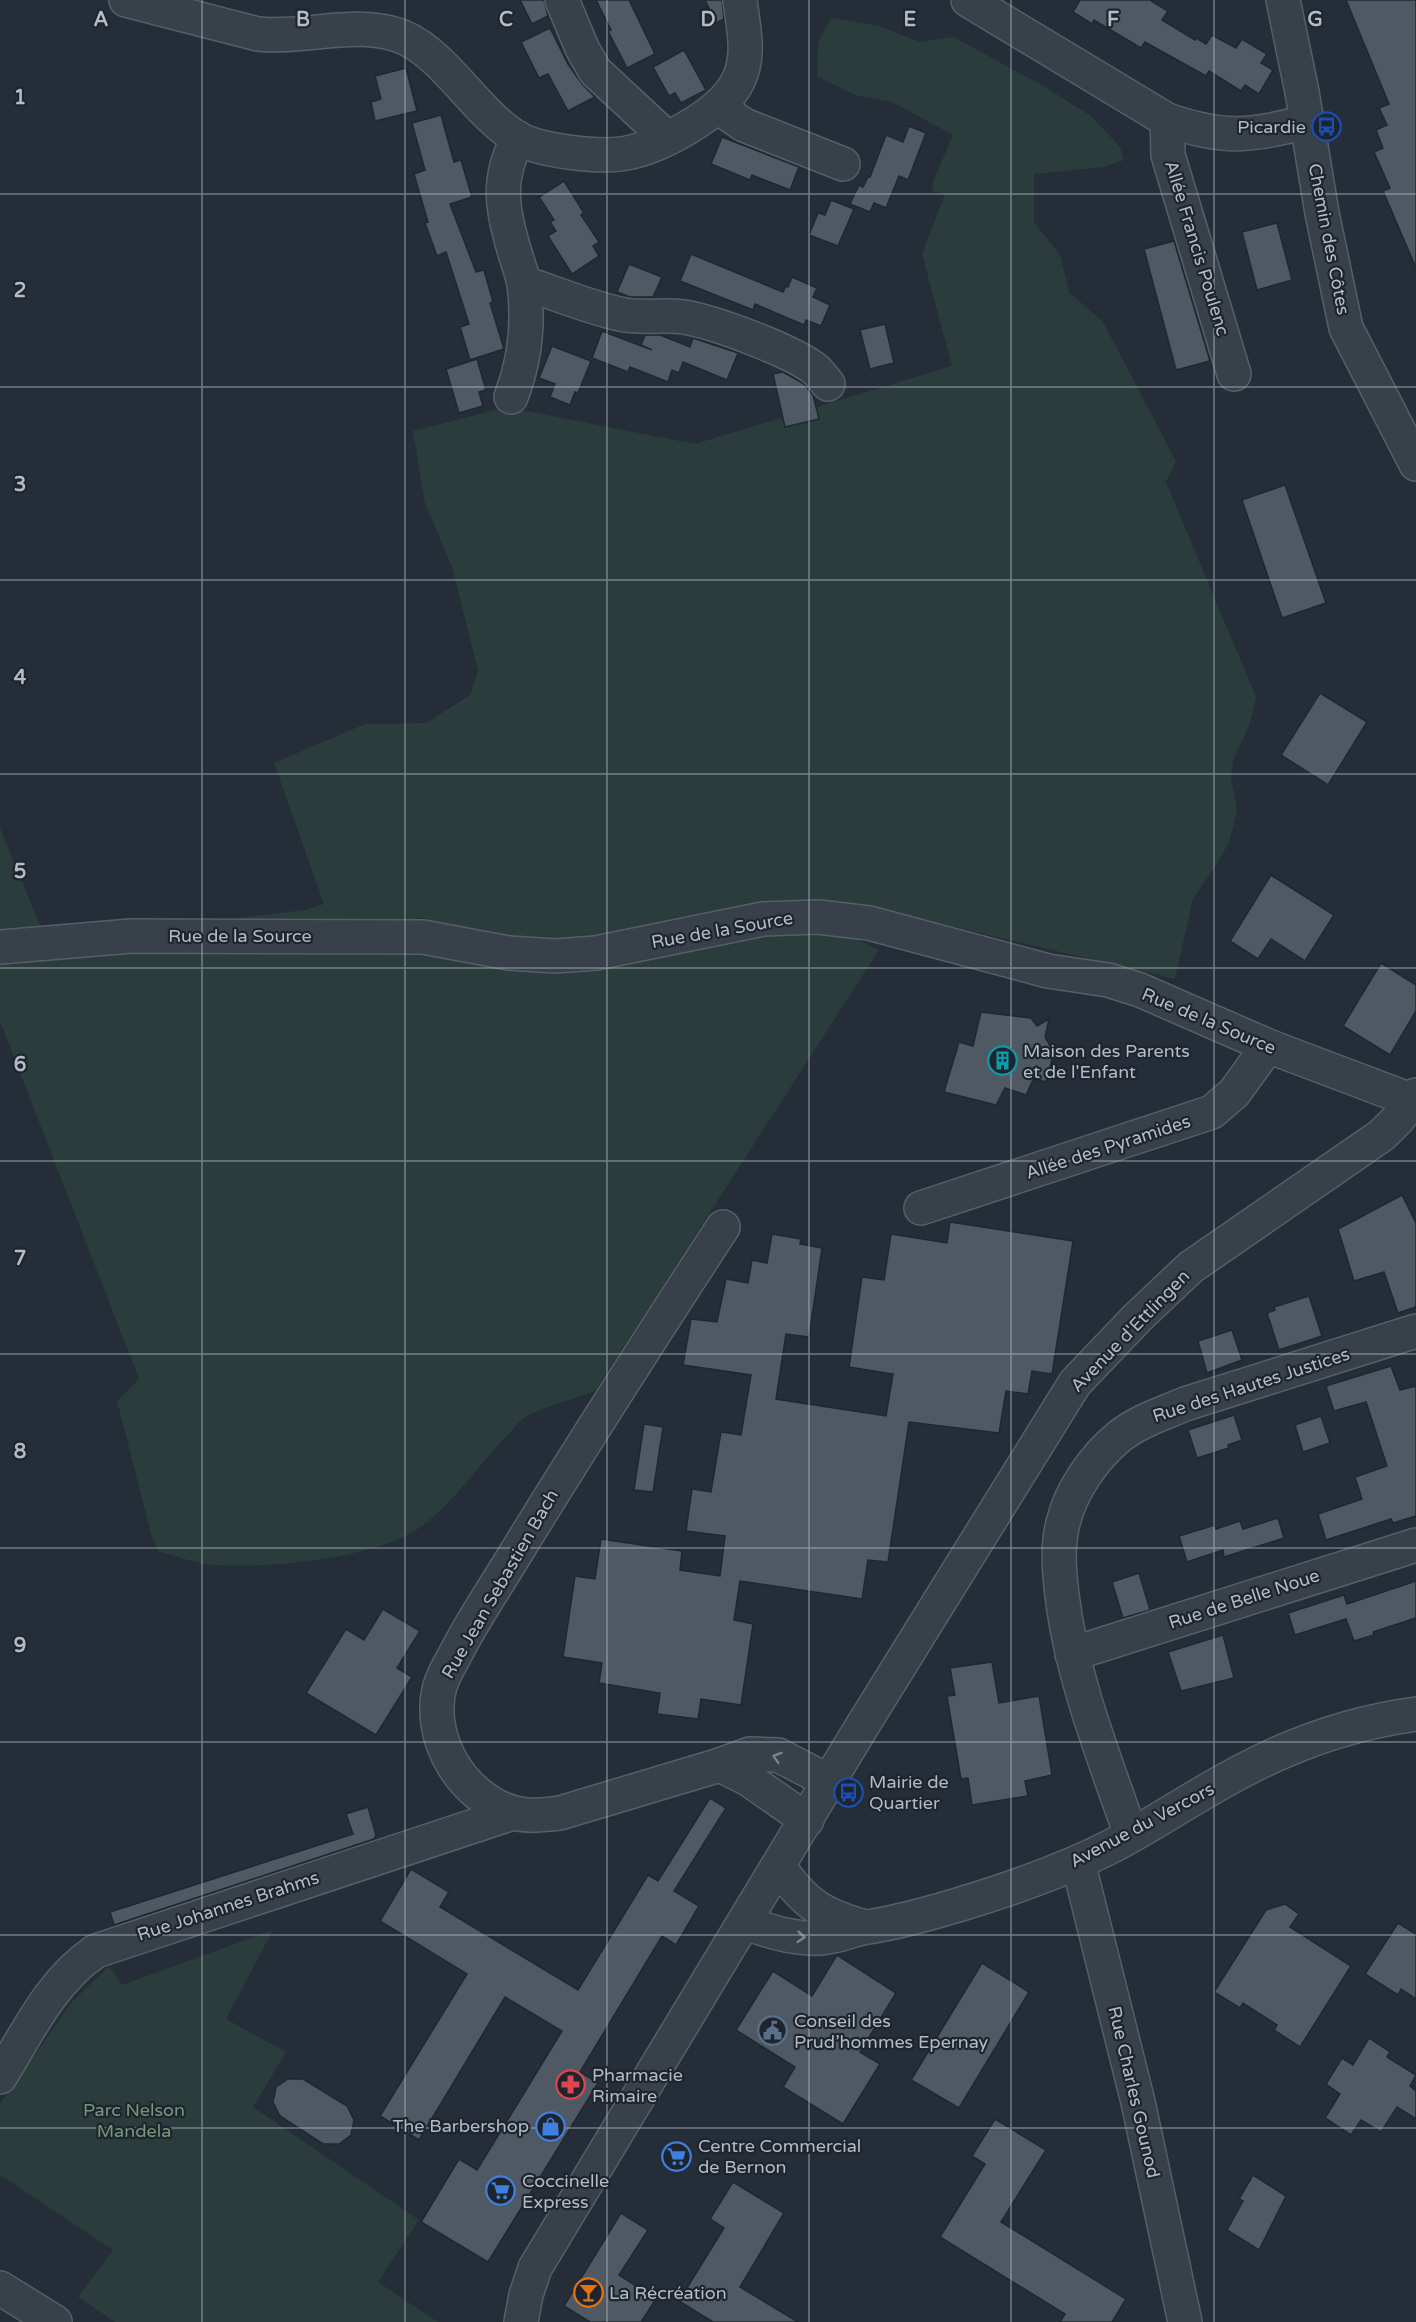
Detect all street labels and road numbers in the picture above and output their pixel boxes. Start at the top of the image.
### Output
street label: Allée Francis Poulenc [1160,158,1234,338]
street label: Chemin des Côtes [1304,161,1354,317]
street label: Rue de la Source [649,907,795,953]
street label: Rue de la Source [168,925,312,947]
street label: Rue de la Source [1139,983,1279,1059]
street label: Allée des Pyramides [1023,1110,1193,1184]
street label: Avenue d'Ettlingen [1066,1265,1194,1397]
street label: Rue des Hautes Justices [1150,1343,1352,1427]
street label: Rue Jean Sebastien Bach [437,1486,563,1682]
street label: Rue de Belle Noue [1166,1564,1322,1634]
street label: Avenue du Vercors [1066,1778,1218,1872]
street label: Rue Johannes Brahms [134,1866,322,1946]
street label: Rue Charles Gounod [1103,2004,1165,2180]

